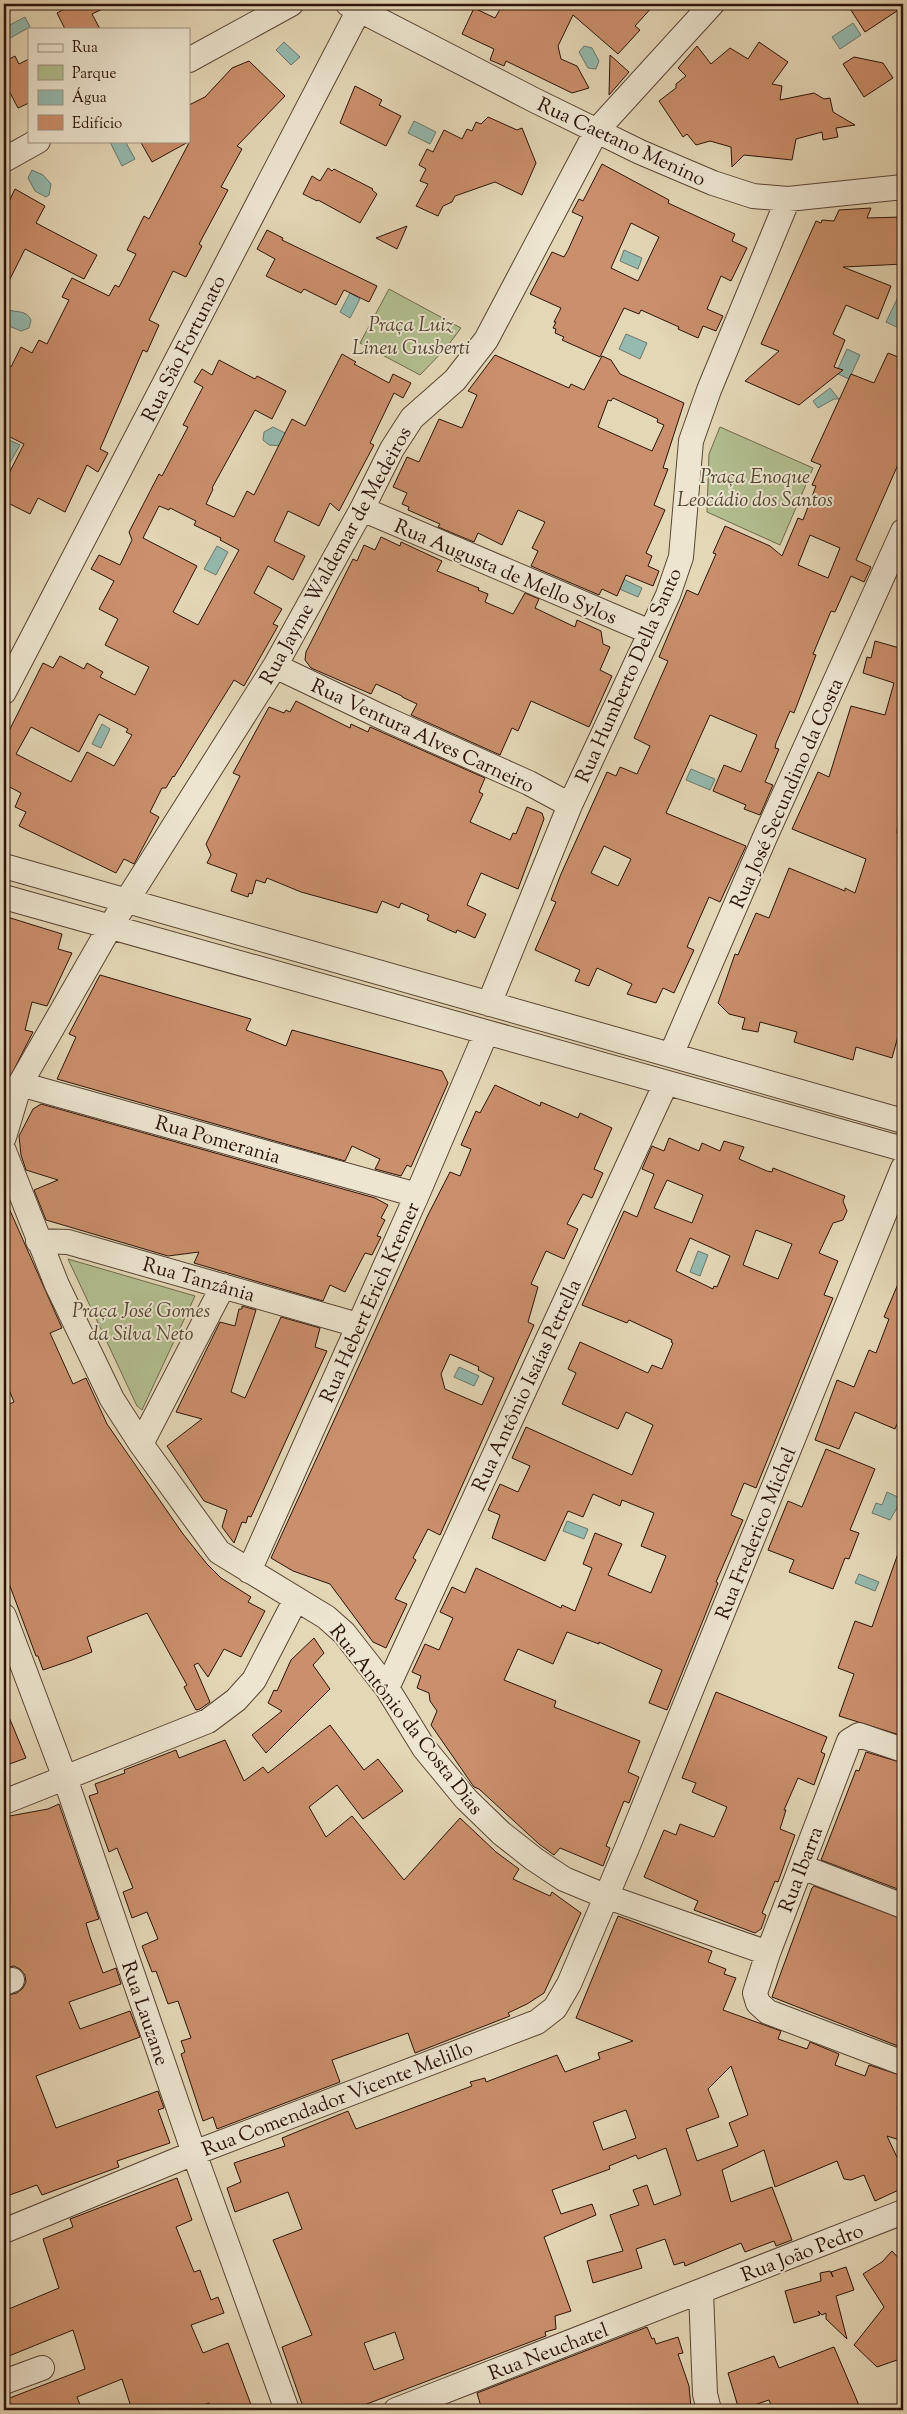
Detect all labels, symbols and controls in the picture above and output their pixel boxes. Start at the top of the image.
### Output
legend [28,28,190,142]
text: Rua [72,38,98,59]
text: Parque [72,64,116,85]
text: Água [72,87,107,109]
street label: Rua Caetano Menino [532,91,710,195]
text: Edifício [72,114,122,135]
street label: Rua São Fortunato [136,271,235,427]
park label: Praça Luiz Lineu Gusberti [352,312,470,364]
street label: Rua Jayme Waldemar de Medeiros [254,422,420,691]
park label: Praça Enoque Leocádio dos Santos [677,464,833,516]
street label: Rua Augusta de Mello Sylos [389,513,621,633]
street label: Rua Humberto Della Santo [570,564,691,788]
street label: Rua Ventura Alves Carneiro [306,673,538,802]
street label: Rua José Secundino da Costa [724,674,852,914]
street label: Rua Pomerania [151,1110,283,1173]
street label: Rua Hebert Erich Kremer [314,1198,429,1408]
street label: Rua Tanzânia [139,1252,258,1311]
street label: Rua Antônio Isaías Petrella [466,1275,590,1497]
park label: Praça José Gomes da Silva Neto [72,1298,210,1350]
street label: Rua Frederico Michel [710,1443,805,1624]
street label: Rua Antônio da Costa Dias [321,1619,489,1822]
street label: Rua Ibarra [773,1823,832,1917]
street label: Rua Lauzane [112,1958,175,2070]
street label: Rua Comendador Vicente Melillo [198,2035,478,2165]
street label: Rua João Pedro [738,2218,868,2291]
street label: Rua Neuchatel [485,2317,614,2390]

